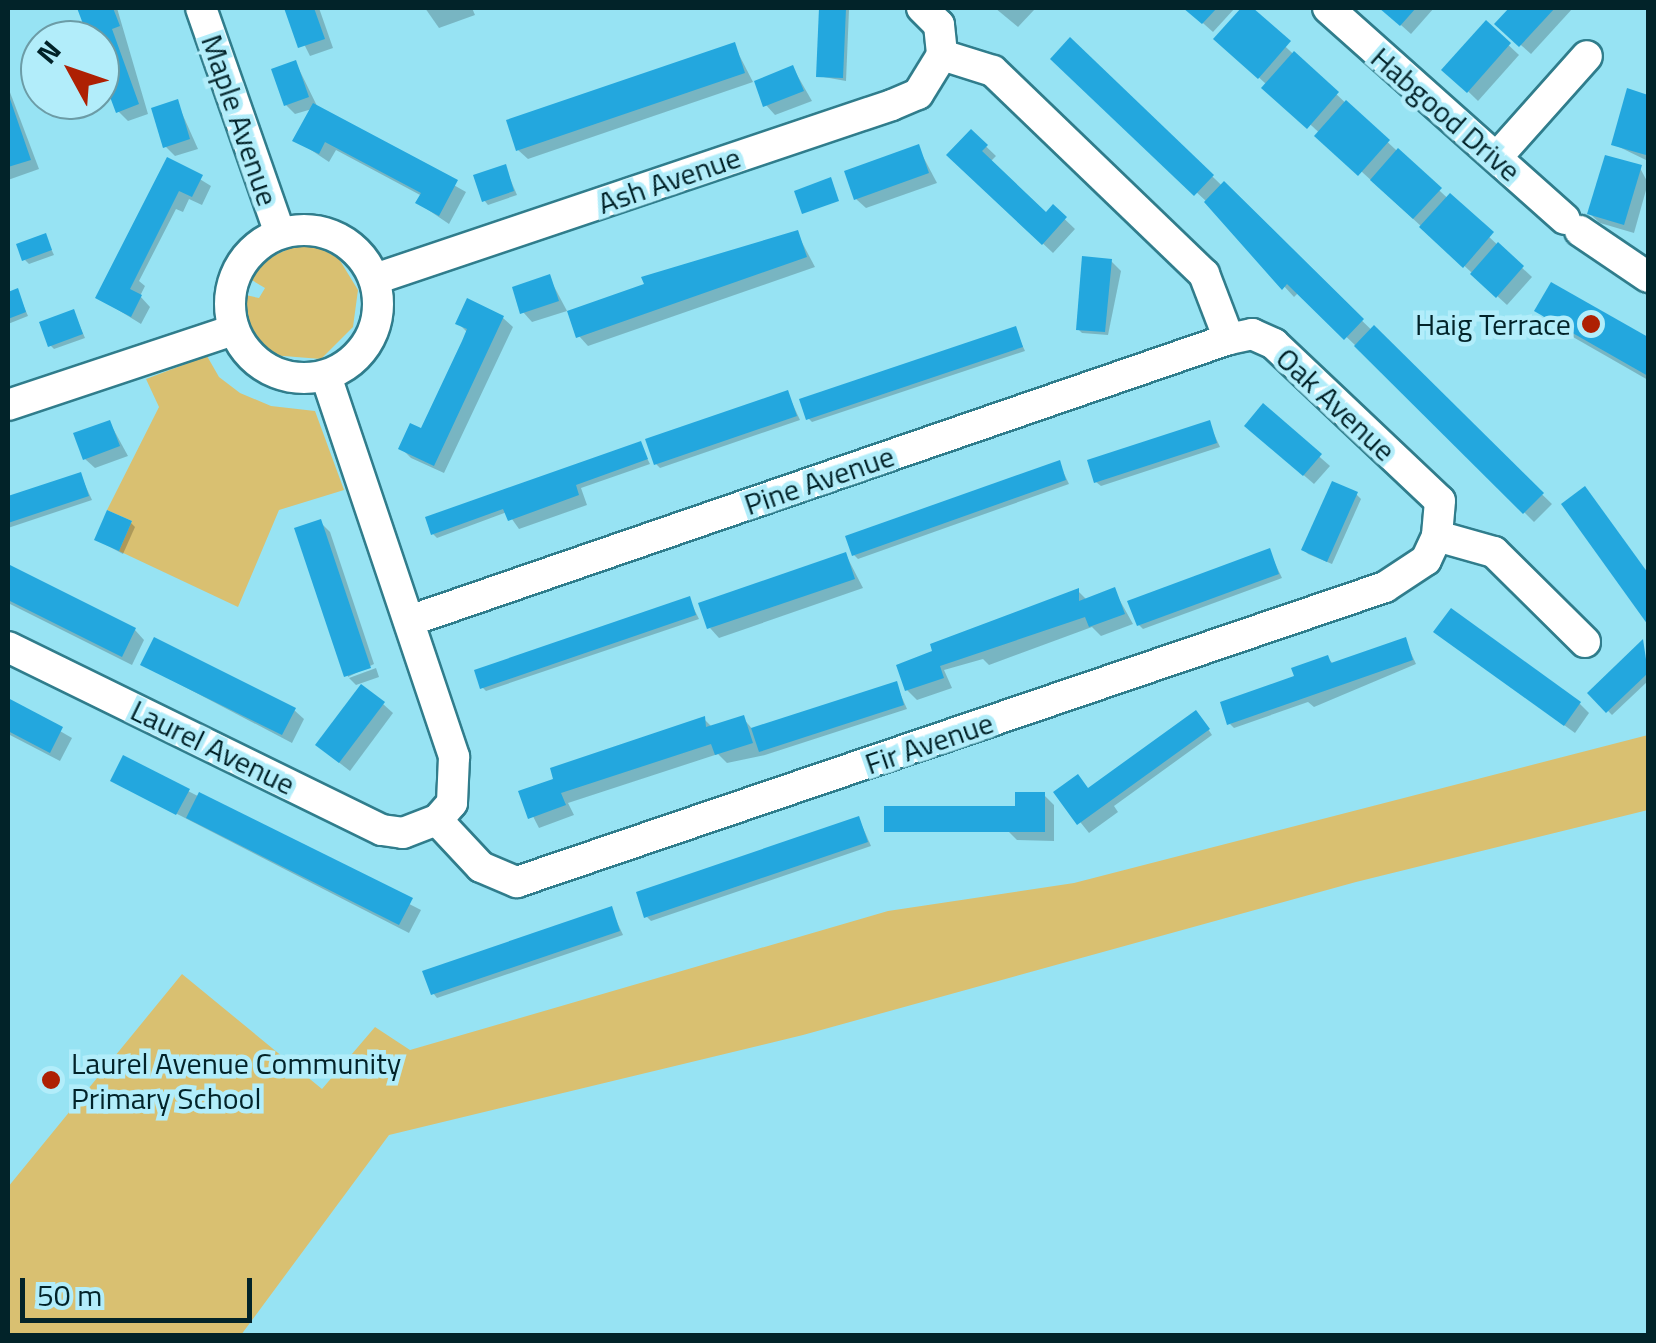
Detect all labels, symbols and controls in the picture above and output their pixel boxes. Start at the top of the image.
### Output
north arrow [20,20,120,120]
text: N [25,30,71,73]
street label: Maple Avenue [194,30,286,210]
street label: Habgood Drive [1364,39,1528,189]
street label: Ash Avenue [593,139,745,221]
place label: Haig Terrace [1415,306,1571,342]
marker: Haig Terrace [1580,313,1602,335]
street label: Oak Avenue [1269,340,1403,468]
street label: Pine Avenue [739,438,899,522]
street label: Laurel Avenue [125,692,301,802]
street label: Fir Avenue [860,704,998,782]
place label: Laurel Avenue Community Primary School [71,1045,401,1116]
marker: Laurel Avenue Community Primary School [40,1069,62,1091]
scale bar [25,1258,258,1320]
text: 50 m [37,1272,102,1318]

